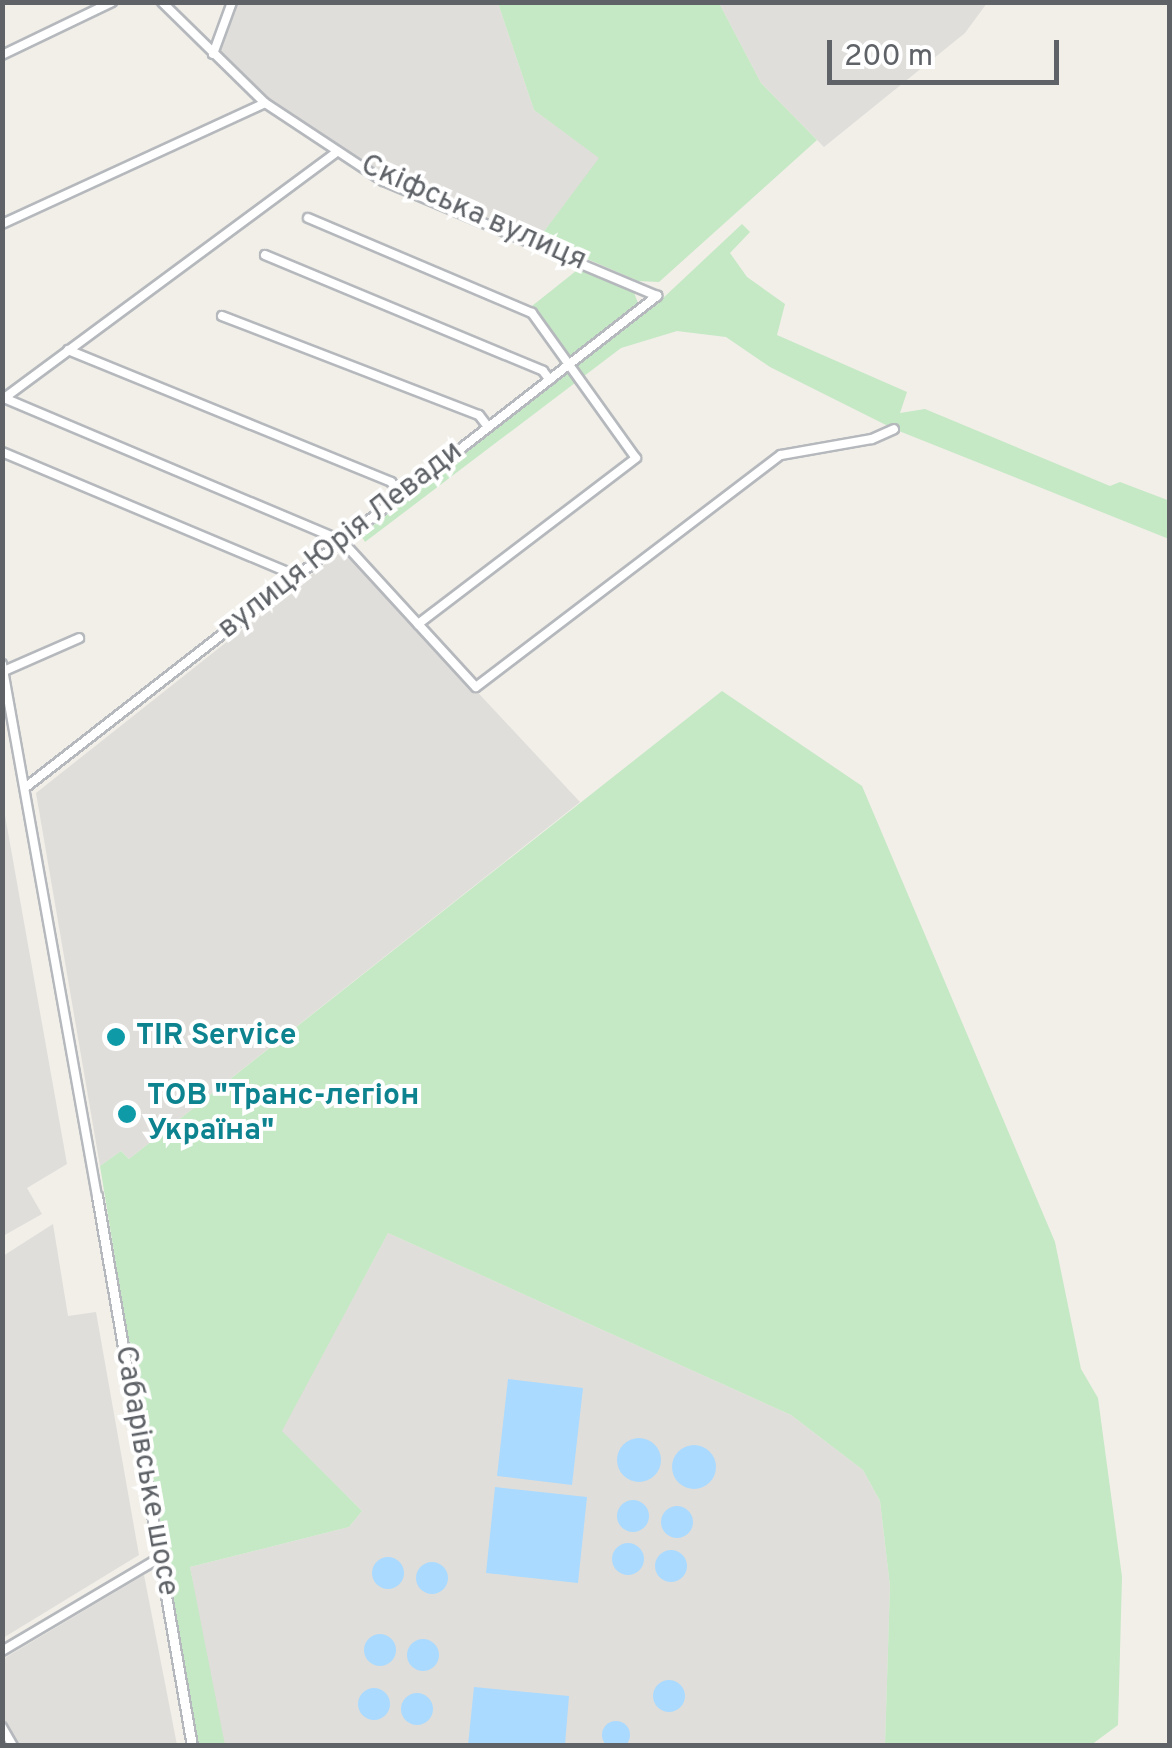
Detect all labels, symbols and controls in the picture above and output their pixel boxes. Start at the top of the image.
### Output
scale bar [832,20,1064,82]
text: 200 m [844,39,933,76]
street label: Скіфська вулиця [355,148,591,280]
street label: вулиця Юрія Левади [212,434,470,648]
place label: TIR Service [136,1019,297,1055]
marker: TIR Service [105,1026,127,1048]
place label: ТОВ "Транс-легіон Україна" [147,1079,419,1150]
marker: ТОВ "Транс-легіон Україна" [116,1103,138,1125]
street label: Сабарівське шосе [105,1343,185,1599]

